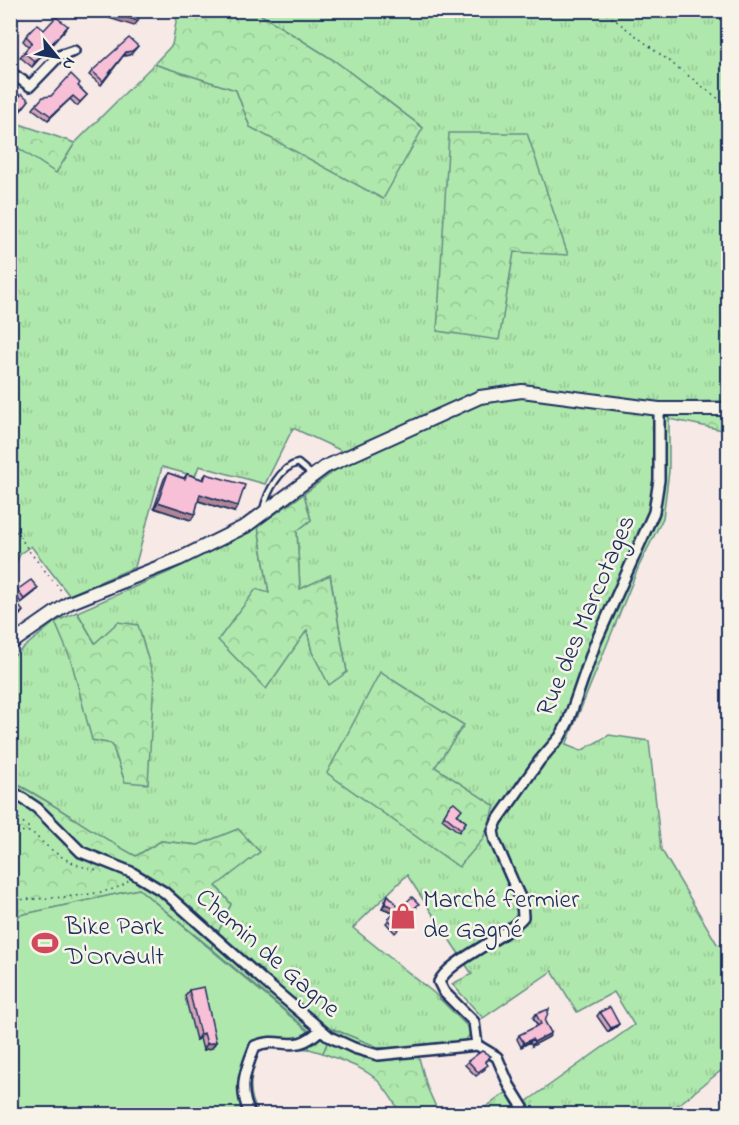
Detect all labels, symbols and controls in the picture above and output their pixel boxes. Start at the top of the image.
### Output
north arrow [27,27,87,87]
text: N [55,53,81,74]
street label: Rue des Marcotages [527,509,647,723]
street label: Chemin de Gagne [186,880,348,1028]
place label: Marché fermier de Gagné [423,882,580,950]
shop icon: Marché fermier de Gagné [388,901,418,931]
place label: Bike Park D'Orvault [64,909,164,977]
sports icon: Bike Park D'Orvault [30,928,60,958]

